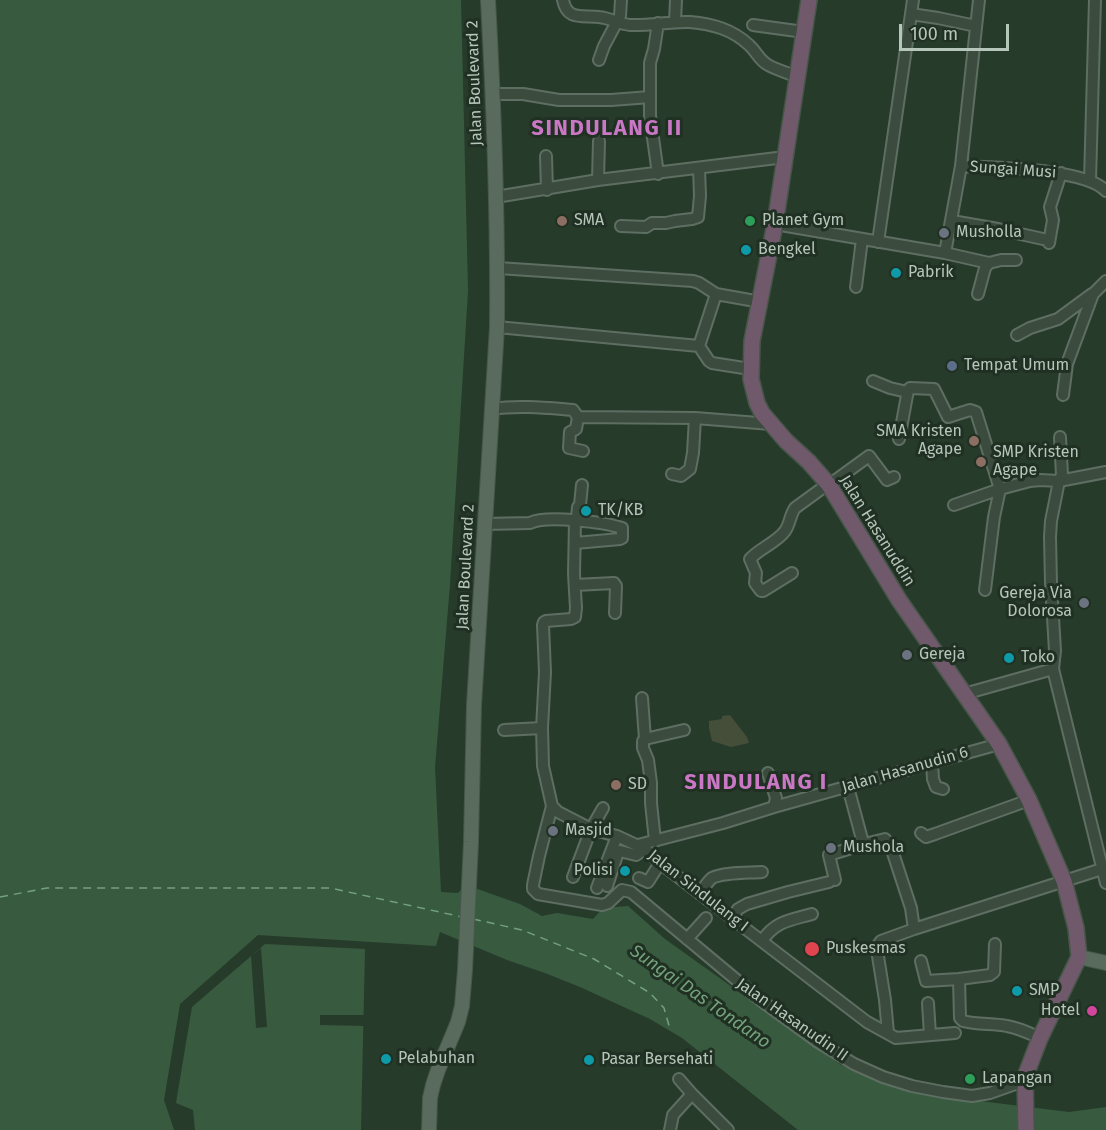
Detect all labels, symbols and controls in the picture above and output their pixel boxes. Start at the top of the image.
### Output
scale bar [902,12,1012,50]
street label: Jalan Boulevard 2 [463,20,487,146]
text: 100 m [910,23,958,45]
district label: SINDULANG II [531,116,683,142]
street label: Sungai Musi [969,157,1057,183]
place label: SMA [574,211,604,231]
place label: Planet Gym [762,211,844,231]
marker: SMA [555,214,569,228]
marker: Planet Gym [743,214,757,228]
place label: Musholla [956,223,1022,243]
marker: Musholla [937,226,951,240]
place label: Bengkel [758,240,816,260]
marker: Bengkel [739,243,753,257]
place label: Pabrik [908,263,954,283]
marker: Pabrik [889,266,903,280]
place label: Tempat Umum [964,356,1069,376]
marker: Tempat Umum [945,359,959,373]
place label: SMA Kristen Agape [876,422,962,460]
marker: SMA Kristen Agape [967,434,981,448]
place label: SMP Kristen Agape [993,443,1079,481]
marker: SMP Kristen Agape [974,455,988,469]
street label: Jalan Hasanuddin [835,472,919,590]
place label: TK/KB [598,501,643,521]
street label: Jalan Boulevard 2 [453,504,479,630]
marker: TK/KB [579,504,593,518]
place label: Gereja Via Dolorosa [999,584,1072,622]
marker: Gereja Via Dolorosa [1077,596,1091,610]
place label: Gereja [919,645,965,665]
marker: Gereja [900,648,914,662]
place label: Toko [1021,648,1055,668]
marker: Toko [1002,651,1016,665]
street label: Jalan Hasanudin 6 [840,743,970,797]
district label: SINDULANG I [684,770,828,796]
place label: SD [628,775,647,795]
marker: SD [609,778,623,792]
place label: Masjid [565,821,612,841]
marker: Masjid [546,824,560,838]
place label: Mushola [843,838,904,858]
marker: Mushola [824,841,838,855]
street label: Jalan Sindulang I [644,846,752,936]
place label: Polisi [574,861,613,881]
marker: Polisi [618,864,632,878]
place label: Puskesmas [826,939,906,959]
water label: Sungai Das Tondano [626,940,774,1054]
marker: Puskesmas [803,940,821,958]
street label: Jalan Hasanudin II [733,974,851,1066]
place label: SMP [1029,981,1059,1001]
marker: SMP [1010,984,1024,998]
place label: Hotel [1041,1001,1080,1021]
marker: Hotel [1085,1004,1099,1018]
place label: Pelabuhan [398,1049,475,1069]
place label: Pasar Bersehati [601,1050,713,1070]
marker: Pelabuhan [379,1052,393,1066]
marker: Pasar Bersehati [582,1053,596,1067]
place label: Lapangan [982,1069,1052,1089]
marker: Lapangan [963,1072,977,1086]

